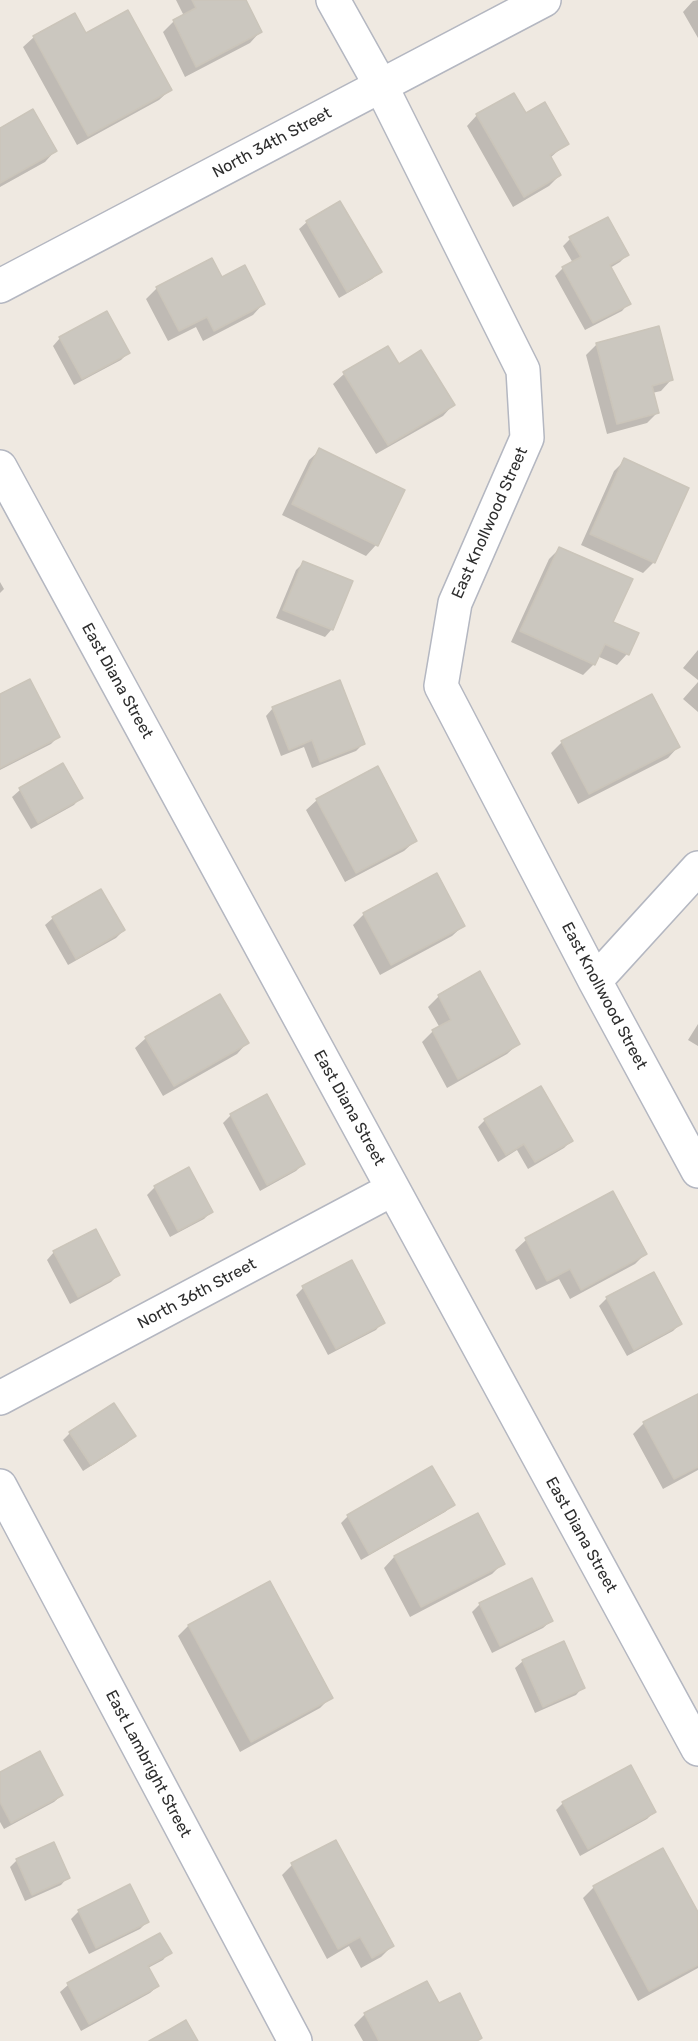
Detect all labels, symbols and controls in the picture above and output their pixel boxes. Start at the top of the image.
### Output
street label: North 34th Street [209,104,335,182]
street label: East Knollwood Street [448,444,532,602]
street label: East Diana Street [77,620,157,742]
street label: East Knollwood Street [557,919,651,1073]
street label: East Diana Street [309,1047,389,1169]
street label: North 36th Street [134,1255,260,1333]
street label: East Diana Street [541,1474,621,1596]
street label: East Lambright Street [101,1687,195,1841]

